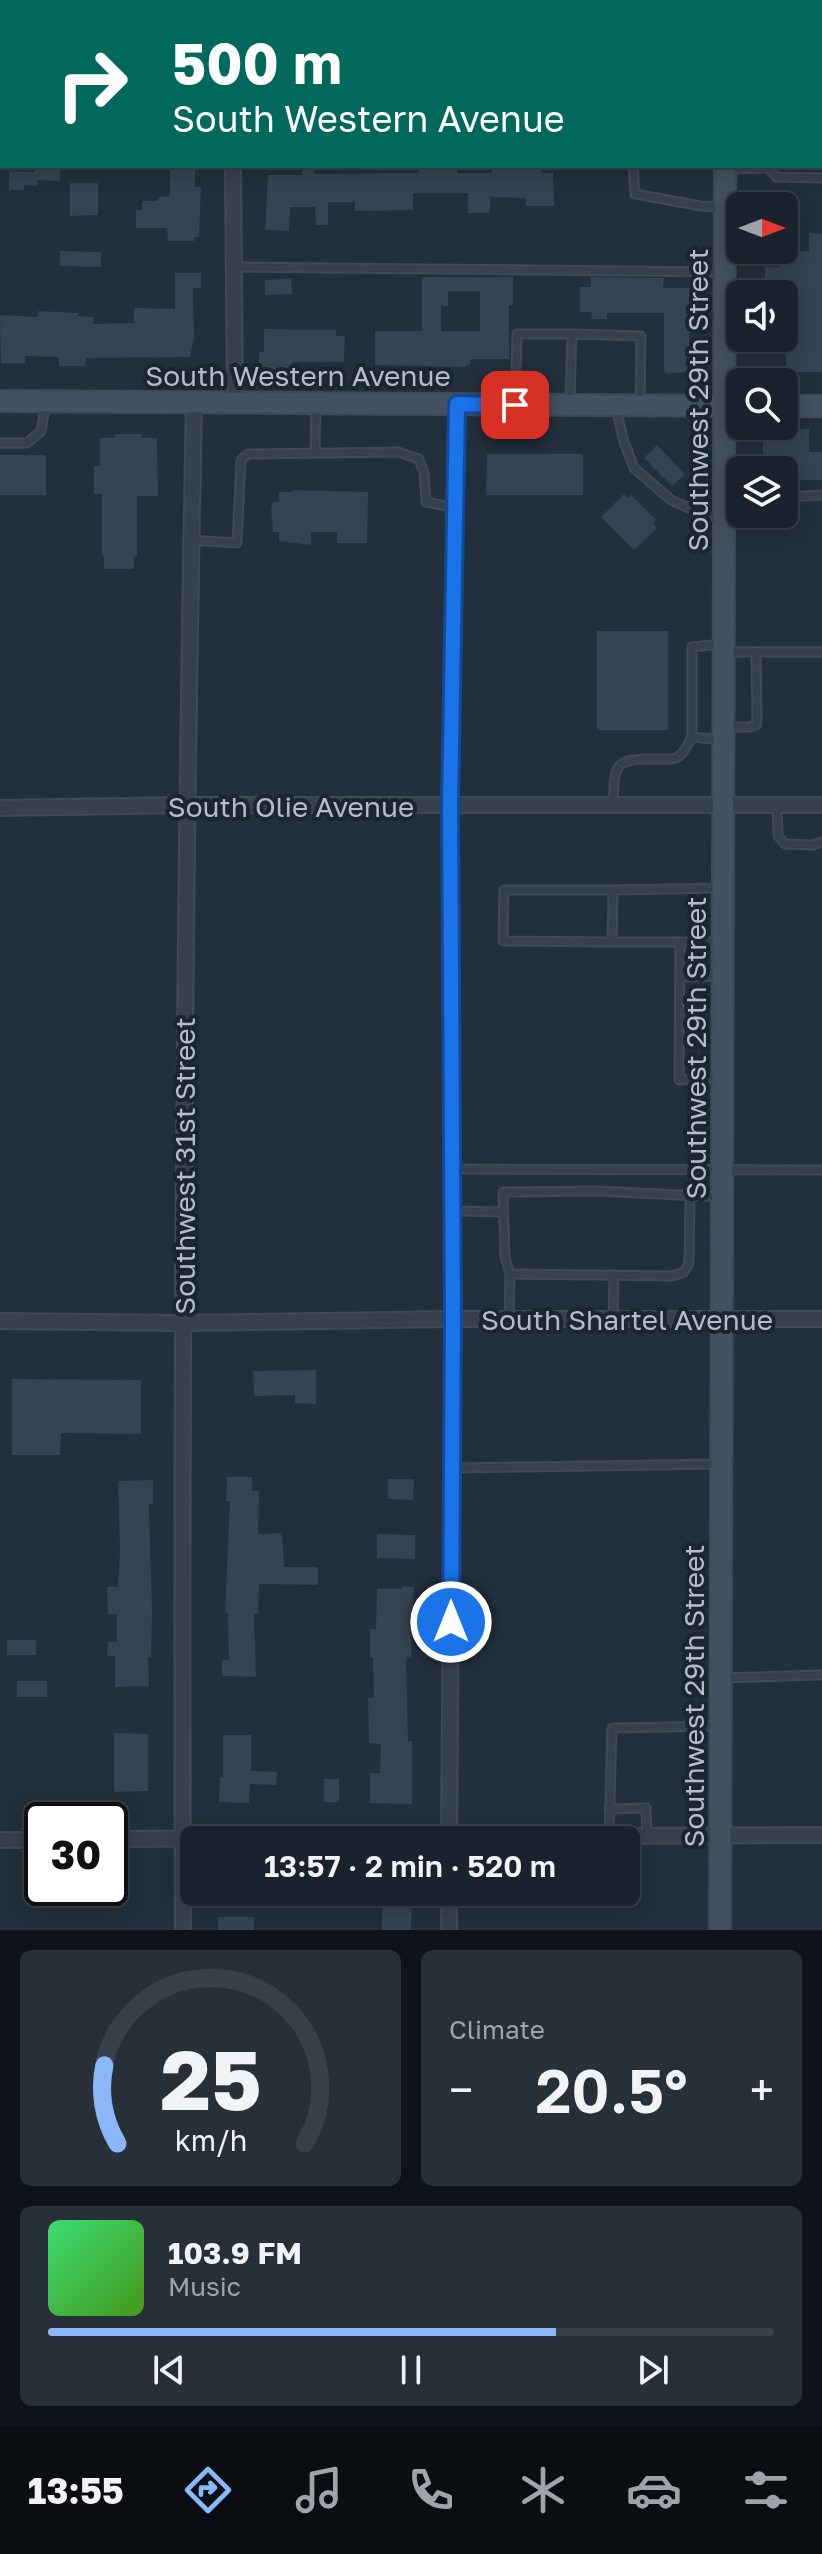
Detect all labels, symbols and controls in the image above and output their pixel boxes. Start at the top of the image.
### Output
text: 500 m [172,29,342,96]
icon: right [40,32,144,136]
text: South Western Avenue [172,97,565,140]
north arrow [726,192,798,264]
map controls [726,192,798,528]
street label: Southwest 29th Street [681,249,714,551]
button: sound [726,280,798,352]
street label: South Western Avenue [145,359,451,392]
button: search [726,368,798,440]
pin [481,371,549,439]
icon: arrive [493,383,537,427]
button: layers [726,456,798,528]
street label: South Olie Avenue [168,790,414,823]
street label: Southwest 29th Street [679,897,712,1199]
street label: Southwest 31st Street [168,1017,201,1315]
street label: South Shartel Avenue [481,1303,773,1336]
street label: Southwest 29th Street [677,1545,710,1847]
position arrow [409,1580,493,1664]
speed limit sign: 30 [24,1802,128,1906]
text: 13:57 · 2 min · 520 m [264,1848,556,1884]
text: Climate [449,2014,545,2045]
text: 25 [160,2028,261,2128]
text: 20.5° [535,2054,688,2126]
text: − [449,2063,473,2116]
text: + [750,2063,774,2116]
text: km/h [174,2123,247,2157]
text: 103.9 FM [168,2235,302,2271]
text: Music [168,2271,241,2302]
icon: previous [147,2348,191,2392]
icon: pause [389,2348,433,2392]
icon: next [631,2348,675,2392]
icon: directions [180,2462,236,2518]
icon: music [291,2462,347,2518]
icon: phone [403,2462,459,2518]
icon: climate [515,2462,571,2518]
icon: car [626,2462,682,2518]
icon: filters [738,2462,794,2518]
text: 13:55 [28,2469,124,2512]

